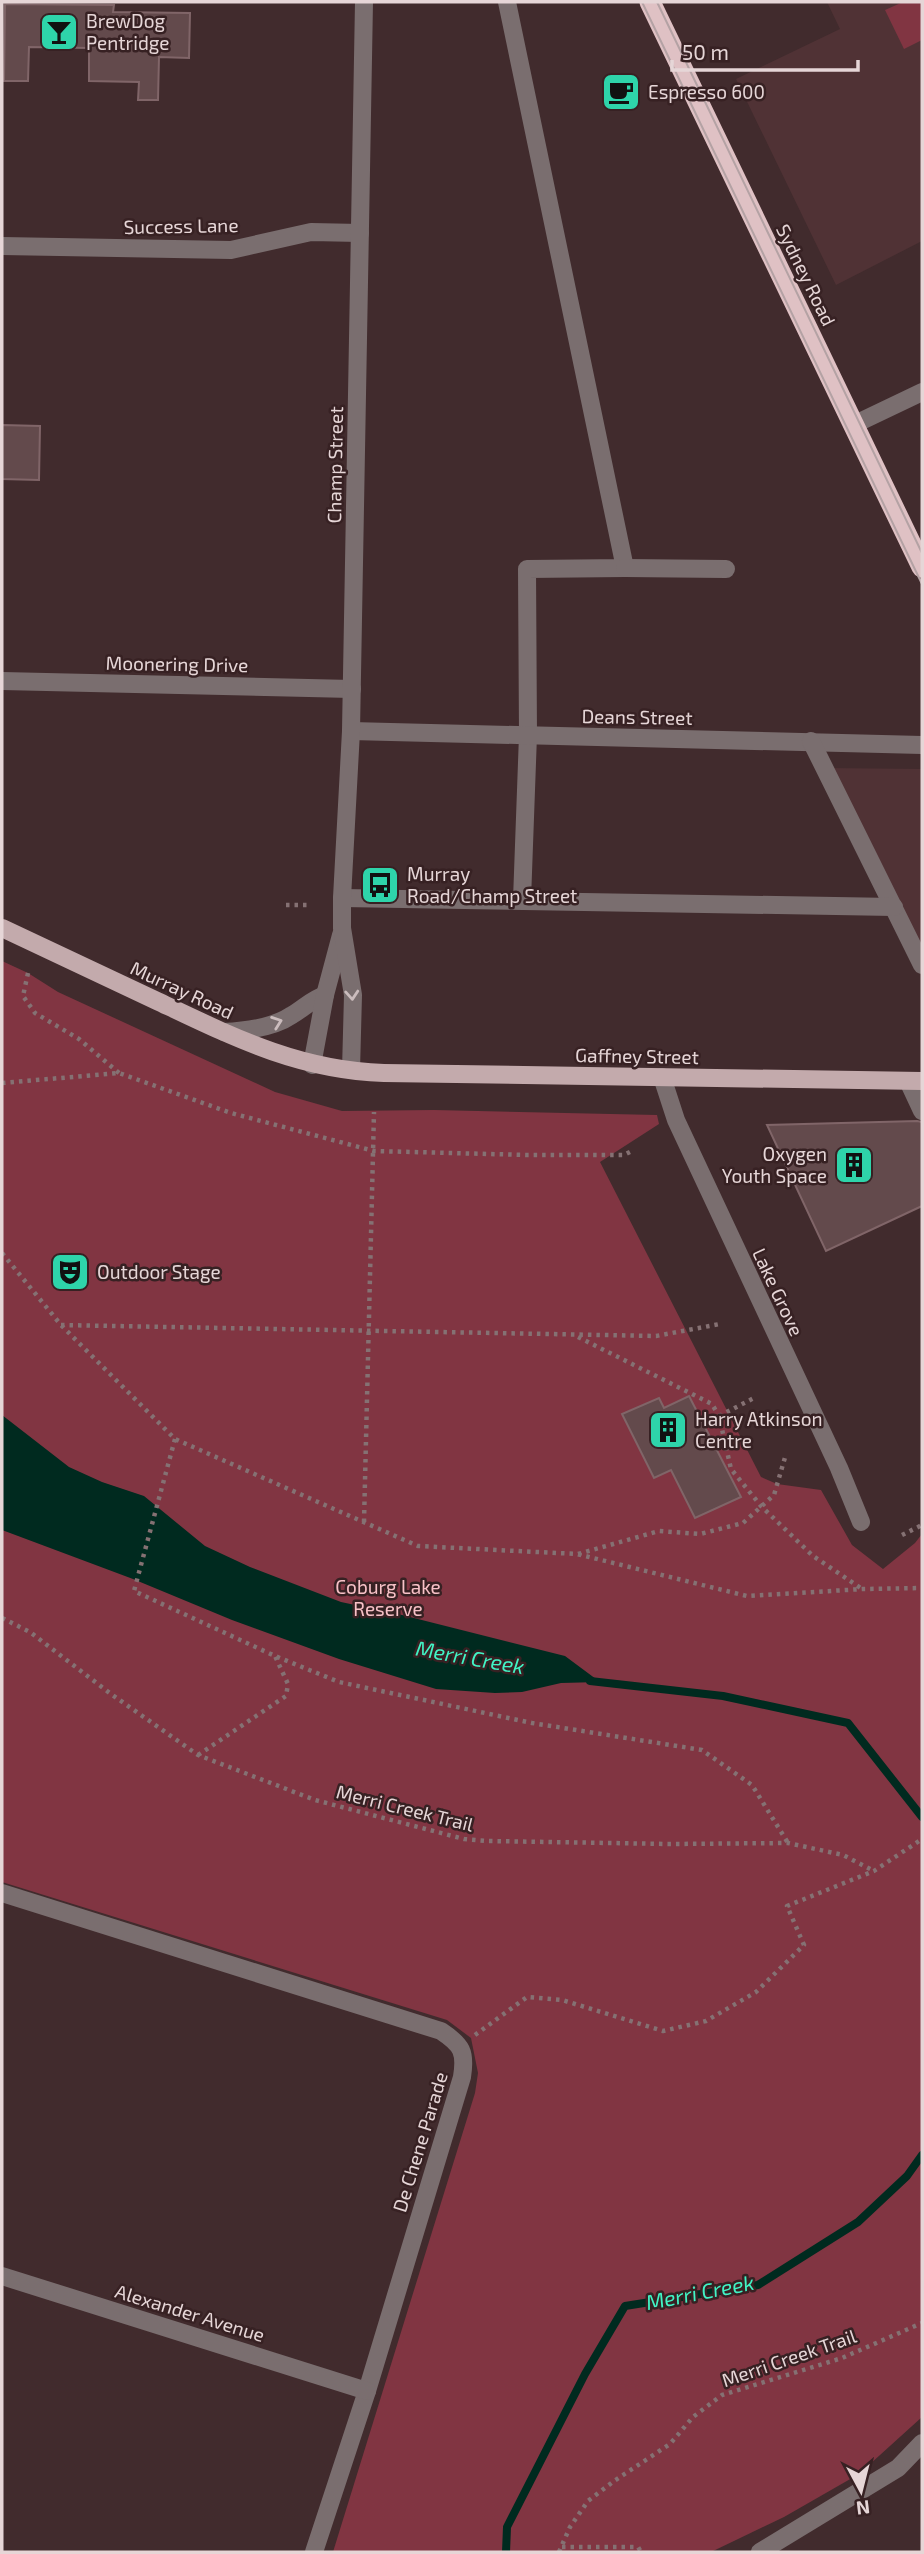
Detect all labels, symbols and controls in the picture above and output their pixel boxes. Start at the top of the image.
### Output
place label: BrewDog Pentridge [86,9,170,54]
bar icon: BrewDog Pentridge [38,11,80,53]
scale bar [672,28,858,72]
text: 50 m [682,39,729,64]
cafe icon: Espresso 600 [600,71,642,113]
place label: Espresso 600 [648,80,765,103]
street label: Success Lane [123,213,239,238]
street label: Sydney Road [772,220,841,329]
street label: Champ Street [322,406,347,524]
street label: Moonering Drive [105,651,249,676]
street label: Deans Street [581,704,693,729]
place label: Murray Road/Champ Street [407,862,577,907]
bus stop icon: Murray Road/Champ Street [359,864,401,906]
street label: Murray Road [127,956,237,1023]
one-way arrow [344,990,359,1001]
one-way arrow [271,1016,283,1030]
street label: Gaffney Street [575,1043,699,1068]
place label: Oxygen Youth Space [722,1142,827,1187]
building icon: Oxygen Youth Space [833,1144,875,1186]
street label: Lake Grove [748,1244,809,1339]
theatre icon: Outdoor Stage [49,1251,91,1293]
place label: Outdoor Stage [97,1260,221,1283]
place label: Harry Atkinson Centre [695,1407,823,1452]
building icon: Harry Atkinson Centre [647,1409,689,1451]
park label: Coburg Lake Reserve [335,1575,441,1620]
water label: Merri Creek [414,1635,527,1678]
street label: Merri Creek Trail [334,1779,476,1836]
street label: De Chene Parade [387,2069,452,2215]
water label: Merri Creek [643,2269,756,2314]
street label: Alexander Avenue [113,2279,268,2346]
street label: Merri Creek Trail [719,2324,859,2391]
north arrow [826,2456,896,2526]
text: N [855,2496,871,2521]

